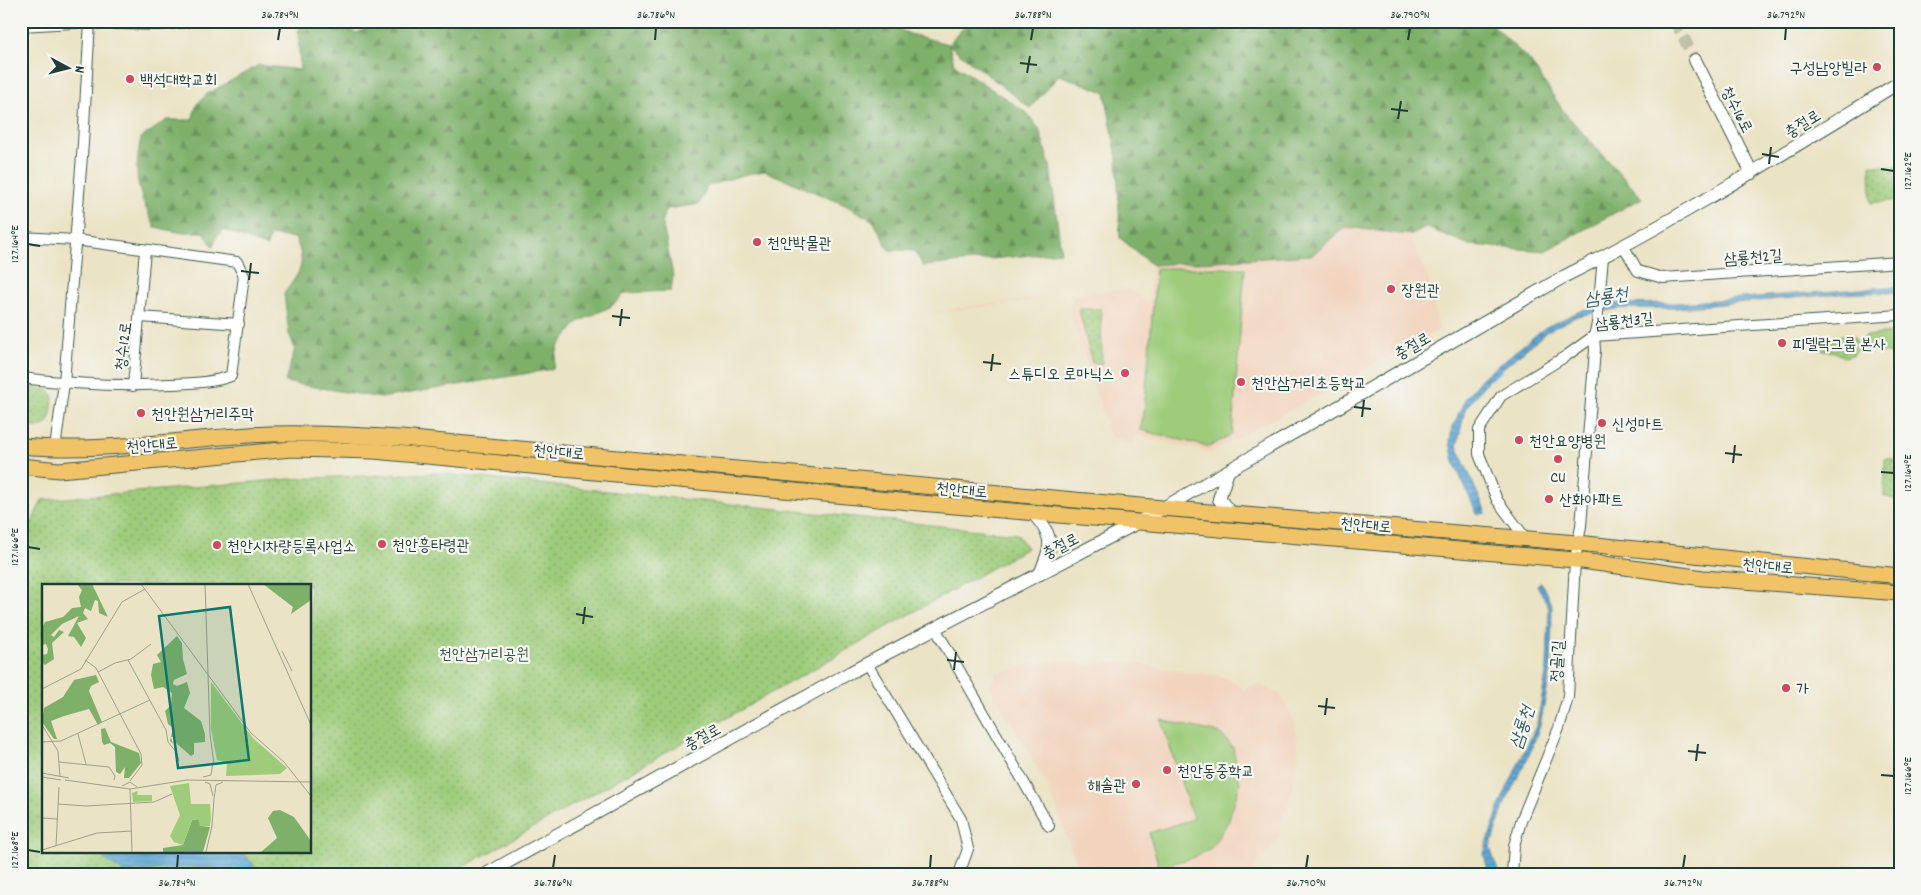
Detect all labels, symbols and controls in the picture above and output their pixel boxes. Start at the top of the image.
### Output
text: 36.784°N [261,7,299,24]
text: 36.786°N [637,7,675,24]
text: 36.788°N [1014,7,1052,24]
text: 36.790°N [1390,7,1430,24]
text: 36.792°N [1767,7,1805,24]
north arrow [42,42,92,92]
place label: 구성남앙빌라 [1790,58,1867,81]
marker: 구성남앙빌라 [1871,61,1883,73]
text: N [69,65,89,74]
place label: 백석대학교회 [140,70,217,93]
marker: 백석대학교회 [124,73,136,85]
street label: 청수16로 [1714,83,1757,138]
street label: 충절로 [1781,105,1826,145]
text: 127.162°E [1900,152,1917,190]
text: 127.164°E [7,225,24,263]
place label: 천안박물관 [767,233,832,256]
marker: 천안박물관 [751,236,763,248]
street label: 삼룡천2길 [1723,245,1783,272]
place label: 장원관 [1401,280,1440,303]
marker: 장원관 [1385,283,1397,295]
water label: 삼룡천 [1583,283,1631,314]
street label: 삼룡천3길 [1594,308,1655,337]
street label: 청수12로 [110,321,139,372]
street label: 충절로 [1391,328,1436,367]
place label: 피델락그룹 본사 [1792,334,1886,357]
marker: 피델락그룹 본사 [1776,337,1788,349]
place label: 스튜디오 로마닉스 [1008,364,1115,387]
marker: 스튜디오 로마닉스 [1119,367,1131,379]
place label: 천안삼거리초등학교 [1251,373,1367,396]
marker: 천안삼거리초등학교 [1235,376,1247,388]
place label: 천안원삼거리주막 [151,404,254,427]
marker: 천안원삼거리주막 [135,407,147,419]
place label: 신성마트 [1612,414,1664,437]
marker: 신성마트 [1596,417,1608,429]
place label: 천안요양병원 [1529,431,1606,454]
street label: 천안대로 [126,433,179,460]
marker: 천안요양병원 [1513,434,1525,446]
street label: 천안대로 [532,440,585,467]
marker: CU [1552,453,1564,465]
text: 127.164°E [1900,454,1917,492]
place label: CU [1550,467,1566,490]
street label: 천안대로 [935,478,988,505]
place label: 산화아파트 [1559,490,1623,513]
marker: 산화아파트 [1543,493,1555,505]
street label: 천안대로 [1339,513,1392,540]
text: 127.166°E [7,527,24,566]
street label: 충절로 [1039,528,1084,566]
place label: 천안흥타령관 [392,535,469,558]
place label: 천안시차량등록사업소 [227,536,356,559]
marker: 천안흥타령관 [376,538,388,550]
marker: 천안시차량등록사업소 [211,539,223,551]
street label: 천안대로 [1741,554,1794,581]
inset map [42,584,311,852]
street label: 정골1길 [1546,639,1571,683]
park label: 천안삼거리공원 [439,644,529,667]
place label: 가 [1796,679,1809,702]
marker: 가 [1780,682,1792,694]
water label: 삼룡천 [1505,702,1542,752]
street label: 충절로 [681,719,726,758]
text: 127.166°E [1900,756,1917,795]
place label: 천안동중학교 [1177,761,1254,784]
marker: 천안동중학교 [1161,764,1173,776]
place label: 해솔관 [1087,775,1126,798]
marker: 해솔관 [1130,778,1142,790]
text: 127.168°E [7,831,24,869]
text: 36.784°N [158,875,196,892]
text: 36.786°N [534,875,572,892]
text: 36.788°N [911,875,949,892]
text: 36.790°N [1286,875,1326,892]
text: 36.792°N [1664,875,1702,892]

